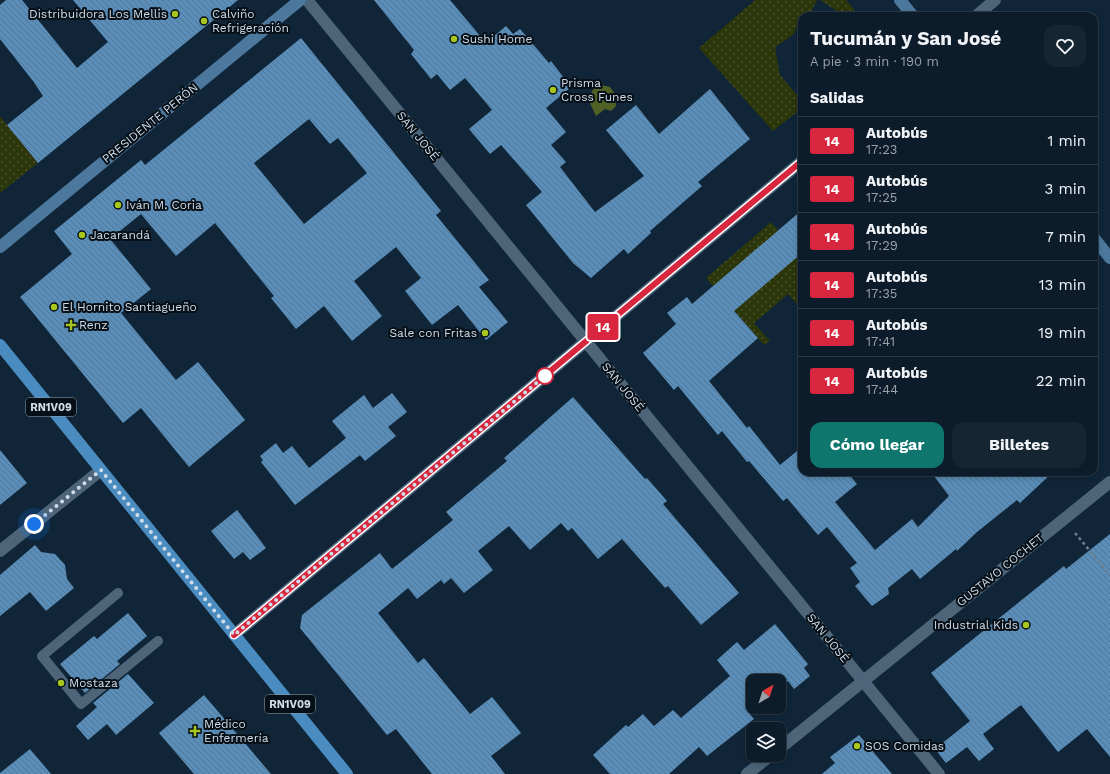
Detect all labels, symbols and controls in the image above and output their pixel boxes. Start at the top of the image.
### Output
place label: Distribuidora Los Mellis [29,7,167,21]
place label: Calviño Refrigeración [212,7,289,35]
marker: Distribuidora Los Mellis [170,9,180,19]
marker: Calviño Refrigeración [199,16,209,26]
button: heart [1044,25,1086,67]
text: Tucumán y San José [810,27,1001,50]
place label: Sushi Home [462,32,532,46]
marker: Sushi Home [449,34,459,44]
text: A pie · 3 min · 190 m [810,54,939,69]
place label: Prisma Cross Funes [561,76,633,104]
street label: PRESIDENTE PERÓN [99,80,201,166]
marker: Prisma Cross Funes [548,85,558,95]
text: Salidas [810,89,864,107]
street label: SAN JOSÉ [394,109,442,164]
text: Autobús [866,124,928,142]
text: 1 min [1047,132,1086,150]
text: 14 [824,133,840,149]
text: 17:23 [866,142,897,157]
text: Autobús [866,172,928,190]
text: 3 min [1045,180,1086,198]
text: 14 [824,181,840,197]
text: 17:25 [866,190,897,205]
place label: Iván M. Coria [126,198,202,212]
marker: Iván M. Coria [113,200,123,210]
text: Autobús [866,220,928,238]
place label: Jacarandá [90,228,150,242]
text: 7 min [1045,228,1086,246]
text: 14 [824,229,840,245]
marker: Jacarandá [77,230,87,240]
text: 17:29 [866,238,898,253]
text: Autobús [866,268,928,286]
text: 13 min [1039,276,1086,294]
text: 14 [824,277,840,293]
text: 17:35 [866,286,897,301]
place label: El Hornito Santiagueño [62,300,197,314]
marker: El Hornito Santiagueño [49,302,59,312]
line badge: 14 [585,314,621,340]
text: Autobús [866,316,928,334]
place label: Renz [79,318,108,332]
text: 14 [595,319,611,335]
marker: Renz [66,320,76,330]
text: 19 min [1038,324,1086,342]
text: 14 [824,325,840,341]
place label: Sale con Fritas [389,326,477,340]
marker: Sale con Fritas [480,328,490,338]
text: 17:41 [866,334,895,349]
street label: SAN JOSÉ [599,360,647,415]
text: Autobús [866,364,928,382]
unlabelled marker [536,367,554,385]
text: 22 min [1036,372,1086,390]
text: 14 [824,373,840,389]
text: 17:44 [866,382,898,397]
road number: RN1V09 [26,398,76,416]
button: Cómo llegar [810,422,944,468]
button: Billetes [952,422,1086,468]
your location [24,514,44,534]
street label: GUSTAVO COCHET [954,531,1046,609]
street label: SAN JOSÉ [804,611,852,666]
place label: Industrial Kids [934,618,1018,632]
marker: Industrial Kids [1021,620,1031,630]
north arrow [746,674,786,714]
map controls [746,674,786,762]
place label: Mostaza [69,676,118,690]
marker: Mostaza [56,678,66,688]
road number: RN1V09 [265,695,315,713]
place label: Médico Enfermería [204,717,269,745]
button: layers [746,722,786,762]
marker: Médico Enfermería [189,725,201,737]
place label: SOS Comidas [865,739,944,753]
marker: SOS Comidas [852,741,862,751]

